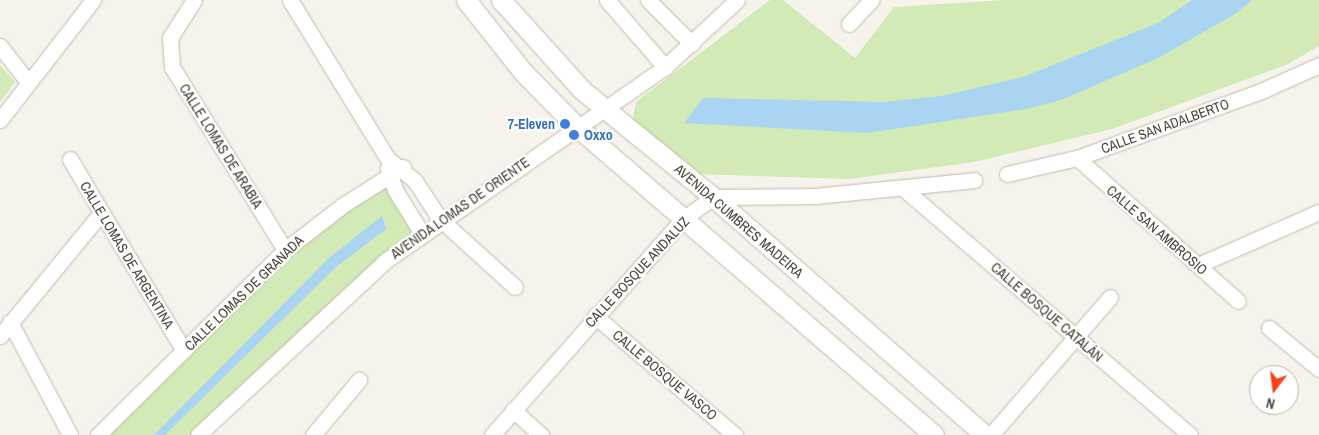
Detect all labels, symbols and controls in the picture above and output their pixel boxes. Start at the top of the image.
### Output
street label: CALLE LOMAS DE ARABIA [176,80,266,212]
street label: CALLE SAN ADALBERTO [1098,95,1232,157]
place label: 7-Eleven [508,116,555,132]
marker: 7-Eleven [559,118,571,130]
place label: Oxxo [584,127,613,143]
marker: Oxxo [568,129,580,141]
street label: AVENIDA LOMAS DE ORIENTE [387,153,533,263]
street label: AVENIDA CUMBRES MADEIRA [671,160,807,282]
street label: CALLE LOMAS DE ARGENTINA [76,178,178,332]
street label: CALLE SAN AMBROSIO [1103,182,1211,278]
street label: CALLE BOSQUE ANDALUZ [581,213,693,331]
street label: CALLE LOMAS DE GRANADA [181,232,307,354]
street label: CALLE BOSQUE CATALÁN [987,259,1107,365]
street label: CALLE BOSQUE VASCO [609,326,721,424]
north arrow [1249,365,1299,415]
text: N [1264,394,1277,413]

